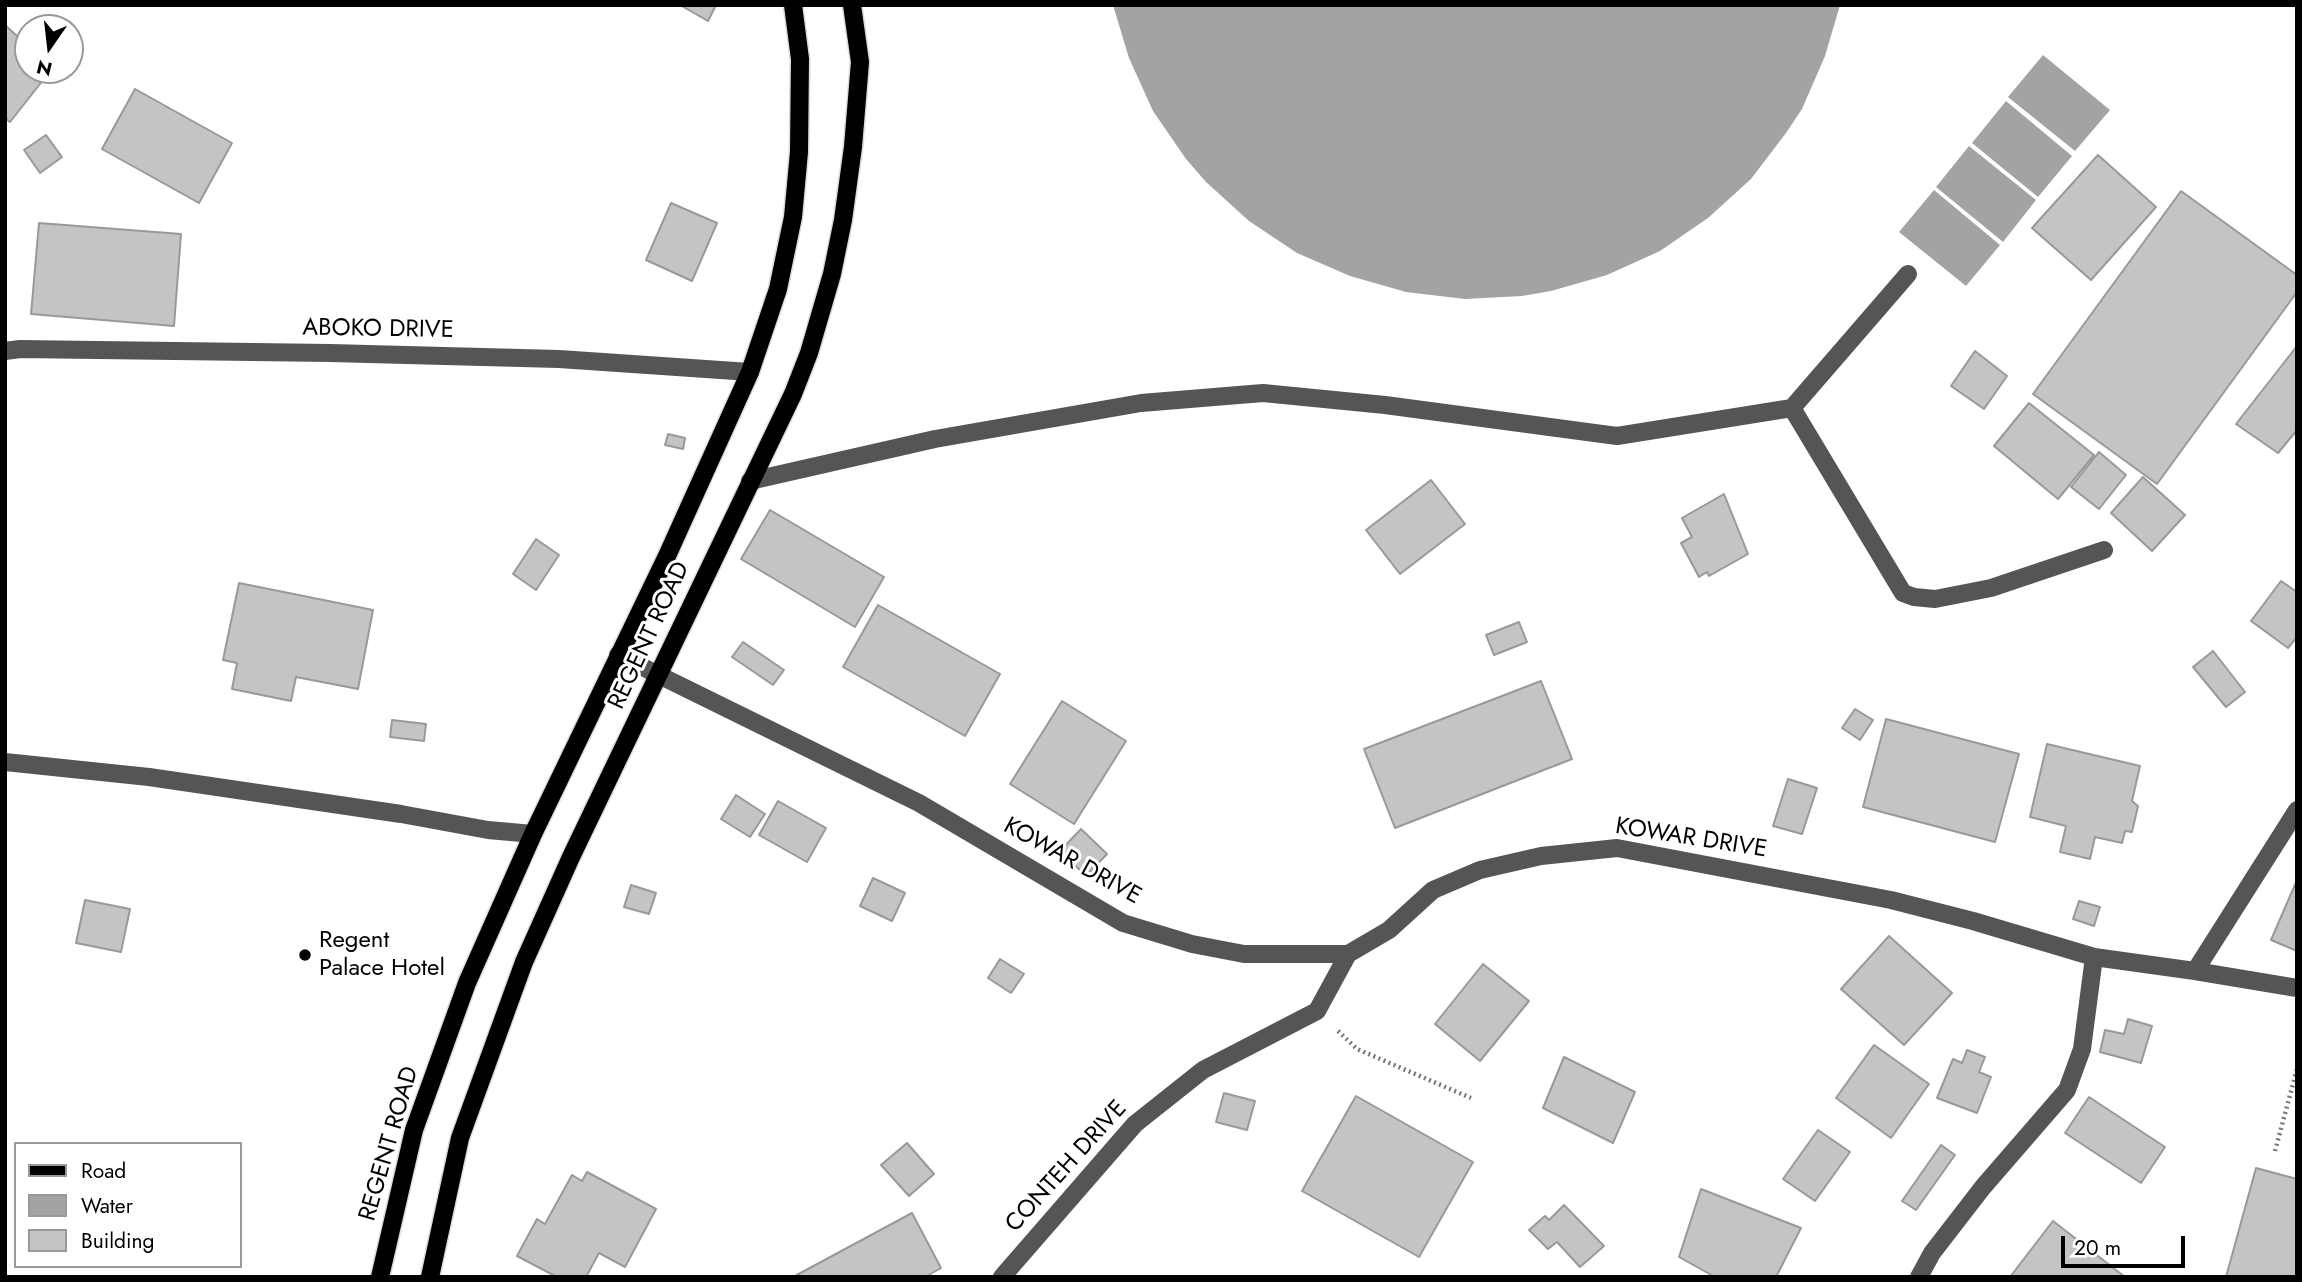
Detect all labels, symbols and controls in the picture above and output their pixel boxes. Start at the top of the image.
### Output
north arrow [14,14,84,84]
text: N [34,53,55,83]
street label: ABOKO DRIVE [302,314,454,346]
street label: REGENT ROAD [603,558,697,714]
street label: KOWAR DRIVE [998,812,1146,912]
street label: KOWAR DRIVE [1613,813,1769,865]
place label: Regent Palace Hotel [319,927,445,983]
marker: Regent Palace Hotel [297,947,313,963]
street label: REGENT ROAD [354,1063,426,1225]
street label: CONTEH DRIVE [1000,1095,1134,1239]
legend [14,1142,242,1268]
text: Road [81,1156,126,1186]
text: Water [81,1191,133,1221]
scale bar [2064,1222,2188,1266]
text: Building [81,1226,154,1256]
text: 20 m [2074,1233,2121,1263]

